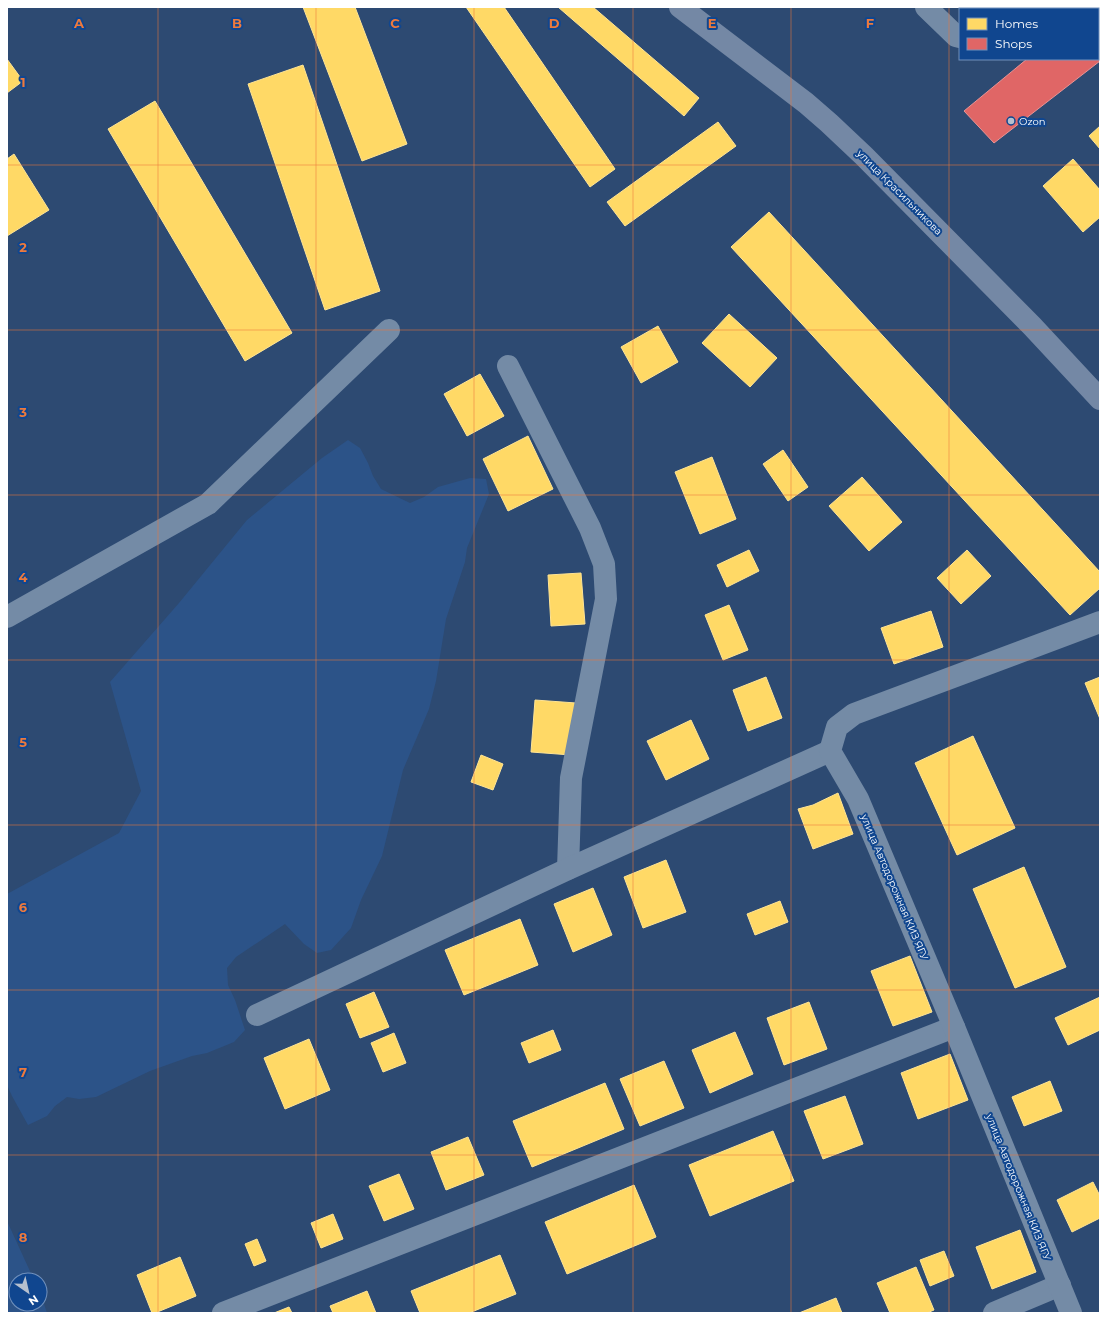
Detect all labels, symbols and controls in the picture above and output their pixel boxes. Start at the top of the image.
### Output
legend [959,8,1099,60]
text: A [73,15,85,31]
text: B [232,15,242,31]
text: C [390,15,400,31]
text: D [549,15,560,31]
text: E [708,15,717,31]
text: F [866,15,874,31]
text: Homes [995,16,1038,31]
text: Shops [995,36,1032,51]
text: 1 [20,74,26,90]
place label: Ozon [1019,115,1045,128]
marker: Ozon [1006,116,1016,126]
street label: улица Красильникова [854,146,945,238]
text: 2 [19,239,27,255]
text: 3 [18,404,27,420]
text: 4 [19,569,28,585]
text: 5 [19,734,27,750]
street label: улица Автодорожная КИЗ ЯГУ [857,811,931,962]
text: 6 [19,899,28,915]
text: 7 [19,1064,27,1080]
street label: улица Автодорожная КИЗ ЯГУ [983,1111,1054,1263]
text: 8 [19,1229,28,1245]
north arrow [8,1272,48,1312]
text: N [26,1292,41,1309]

